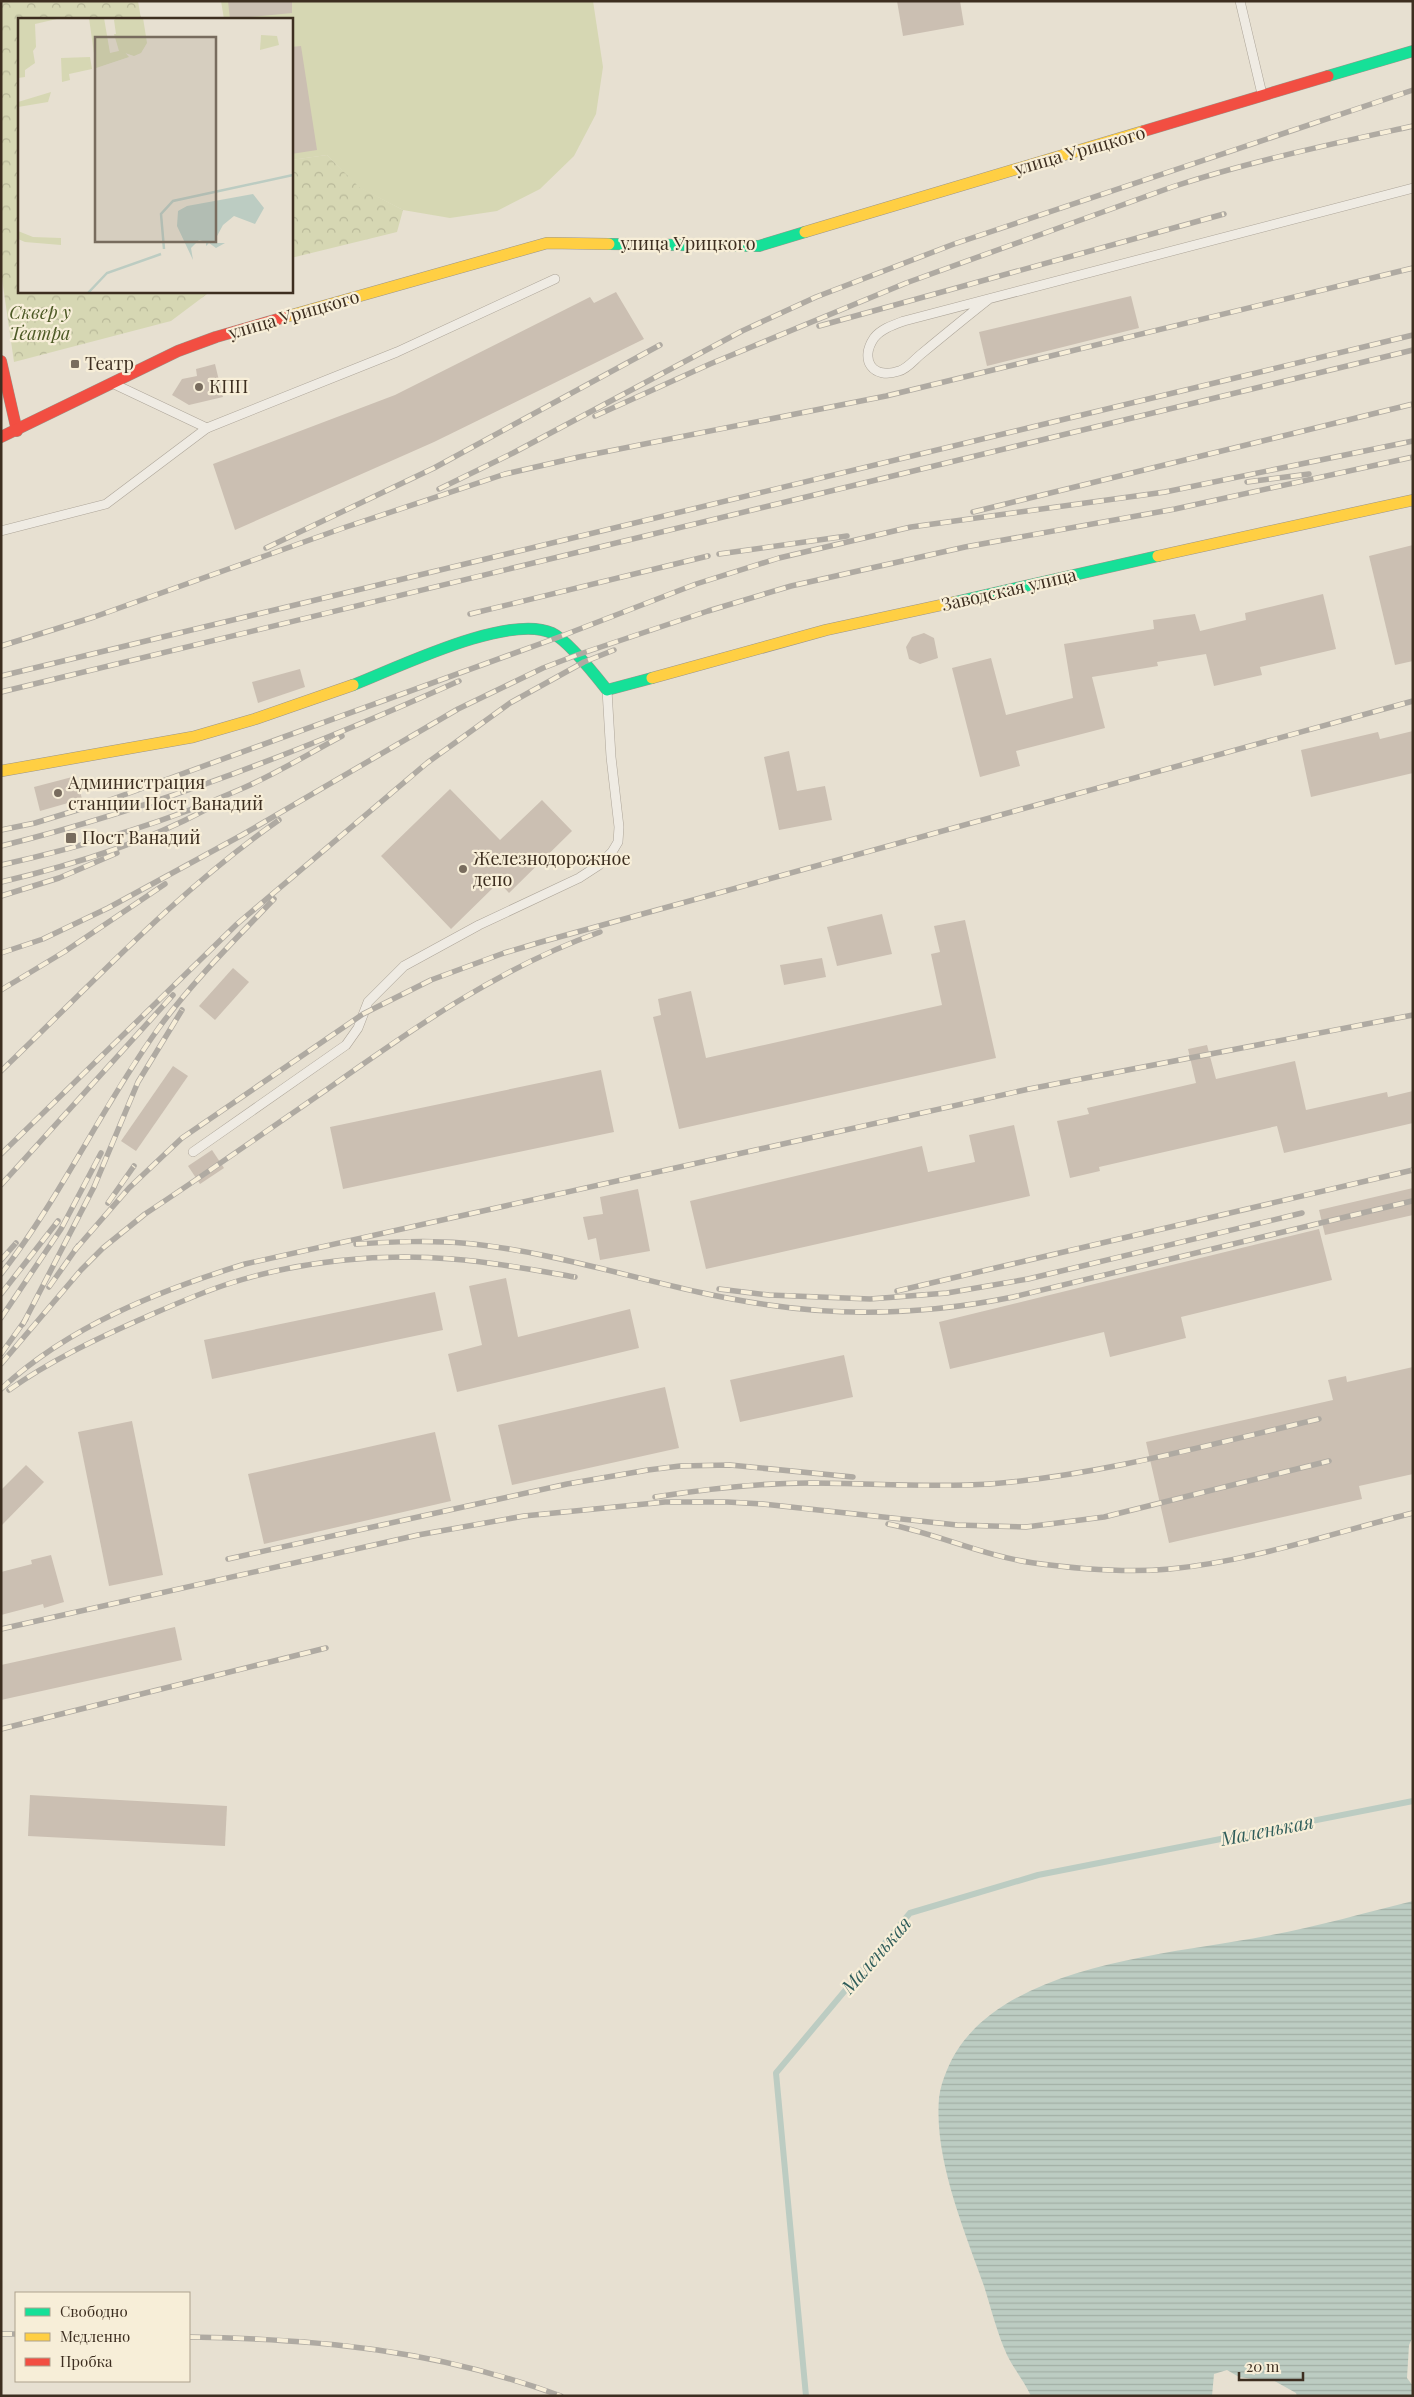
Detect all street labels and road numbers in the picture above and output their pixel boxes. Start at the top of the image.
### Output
street label: улица Урицкого [1011,120,1148,180]
street label: улица Урицкого [619,231,756,255]
street label: улица Урицкого [225,284,362,344]
street label: Заводская улица [939,562,1079,616]

